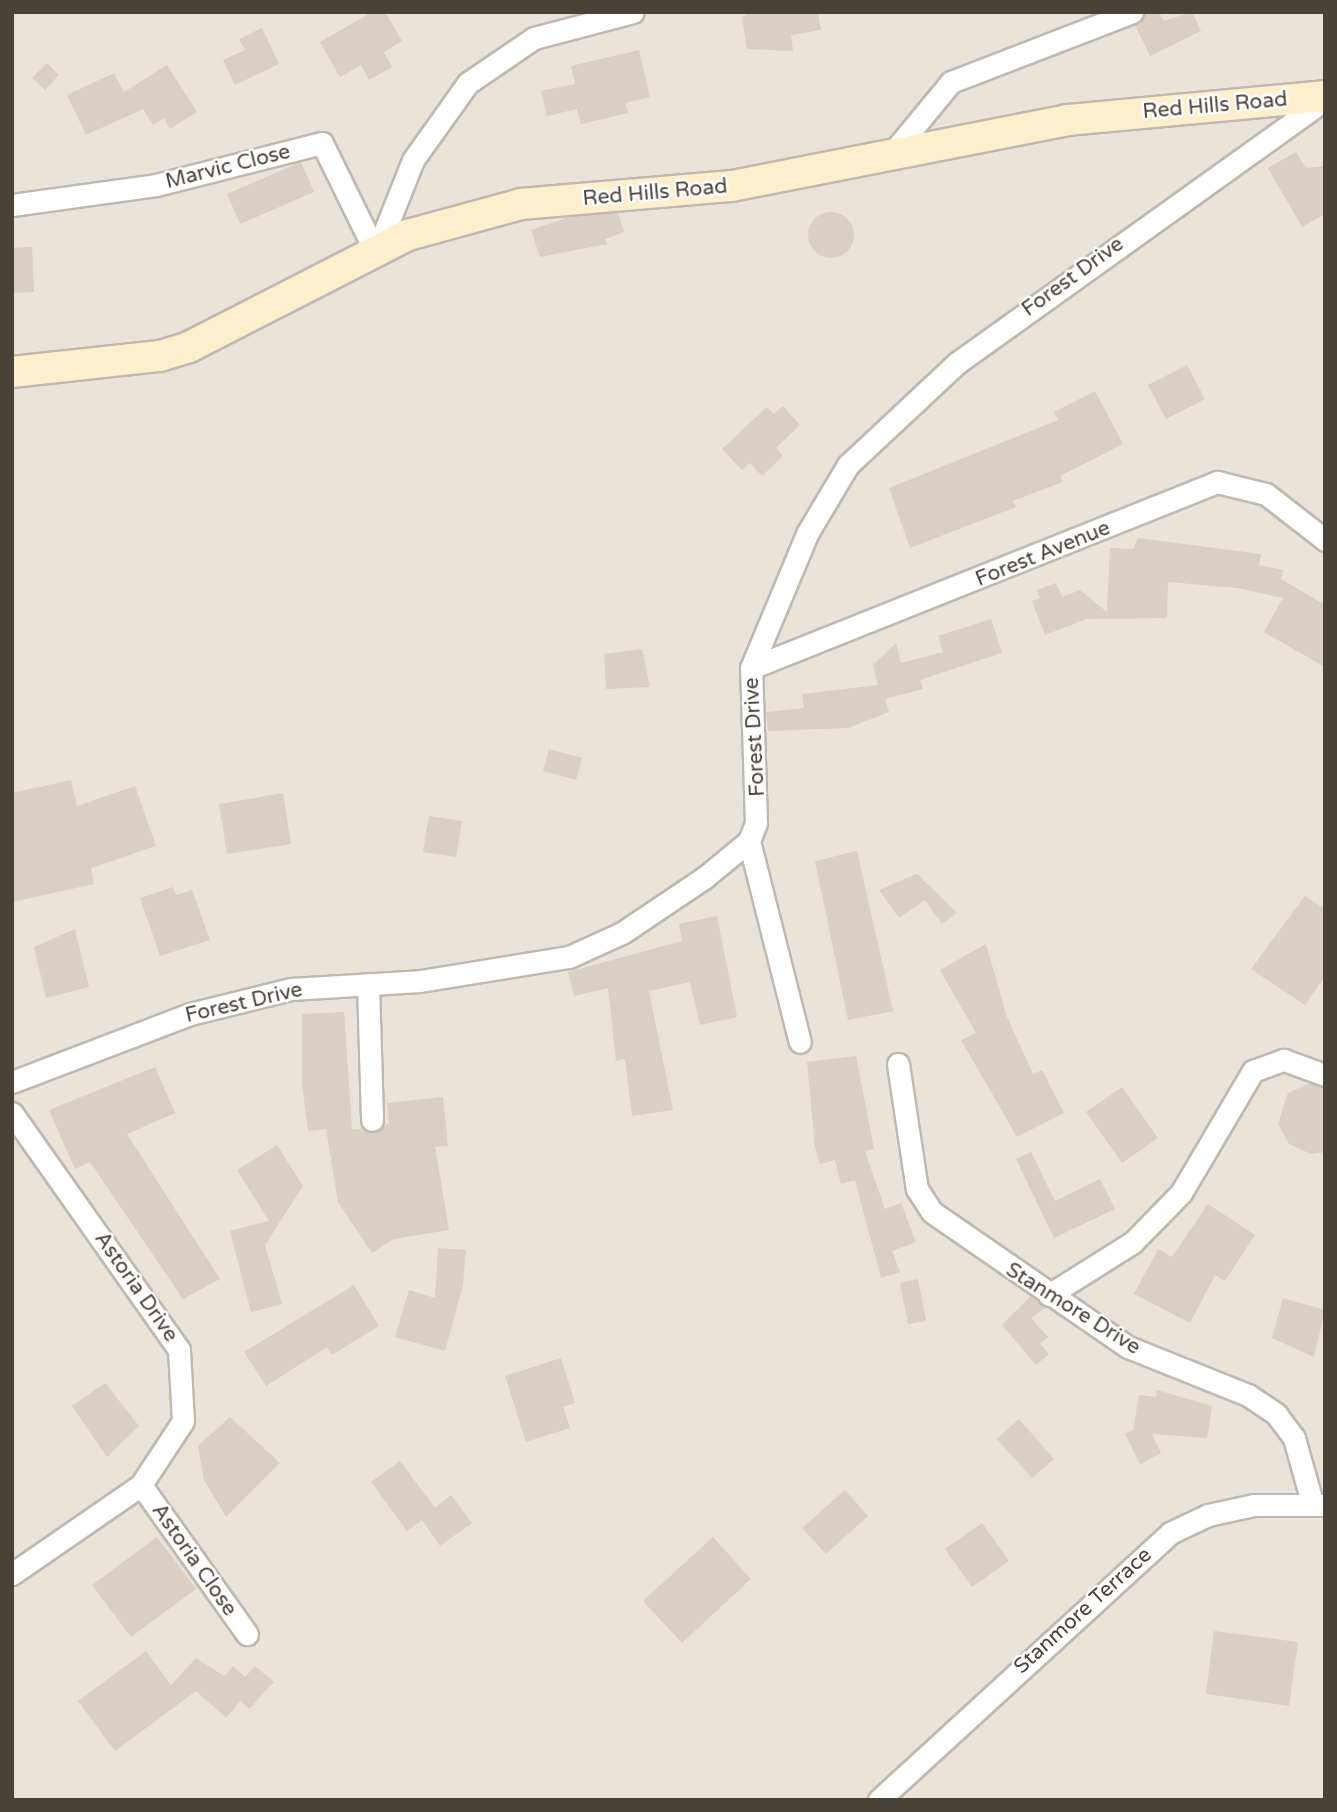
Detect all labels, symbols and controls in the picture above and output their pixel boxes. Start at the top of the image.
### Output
street label: Red Hills Road [1142,87,1288,125]
street label: Marvic Close [163,139,293,195]
street label: Red Hills Road [582,174,728,212]
street label: Forest Drive [1017,232,1129,322]
street label: Forest Avenue [972,516,1114,592]
street label: Forest Drive [739,677,771,797]
street label: Forest Drive [183,977,305,1029]
street label: Astoria Drive [89,1227,183,1347]
street label: Stanmore Drive [1001,1258,1145,1360]
street label: Astoria Close [146,1499,242,1621]
street label: Stanmore Terrace [1009,1543,1157,1679]

